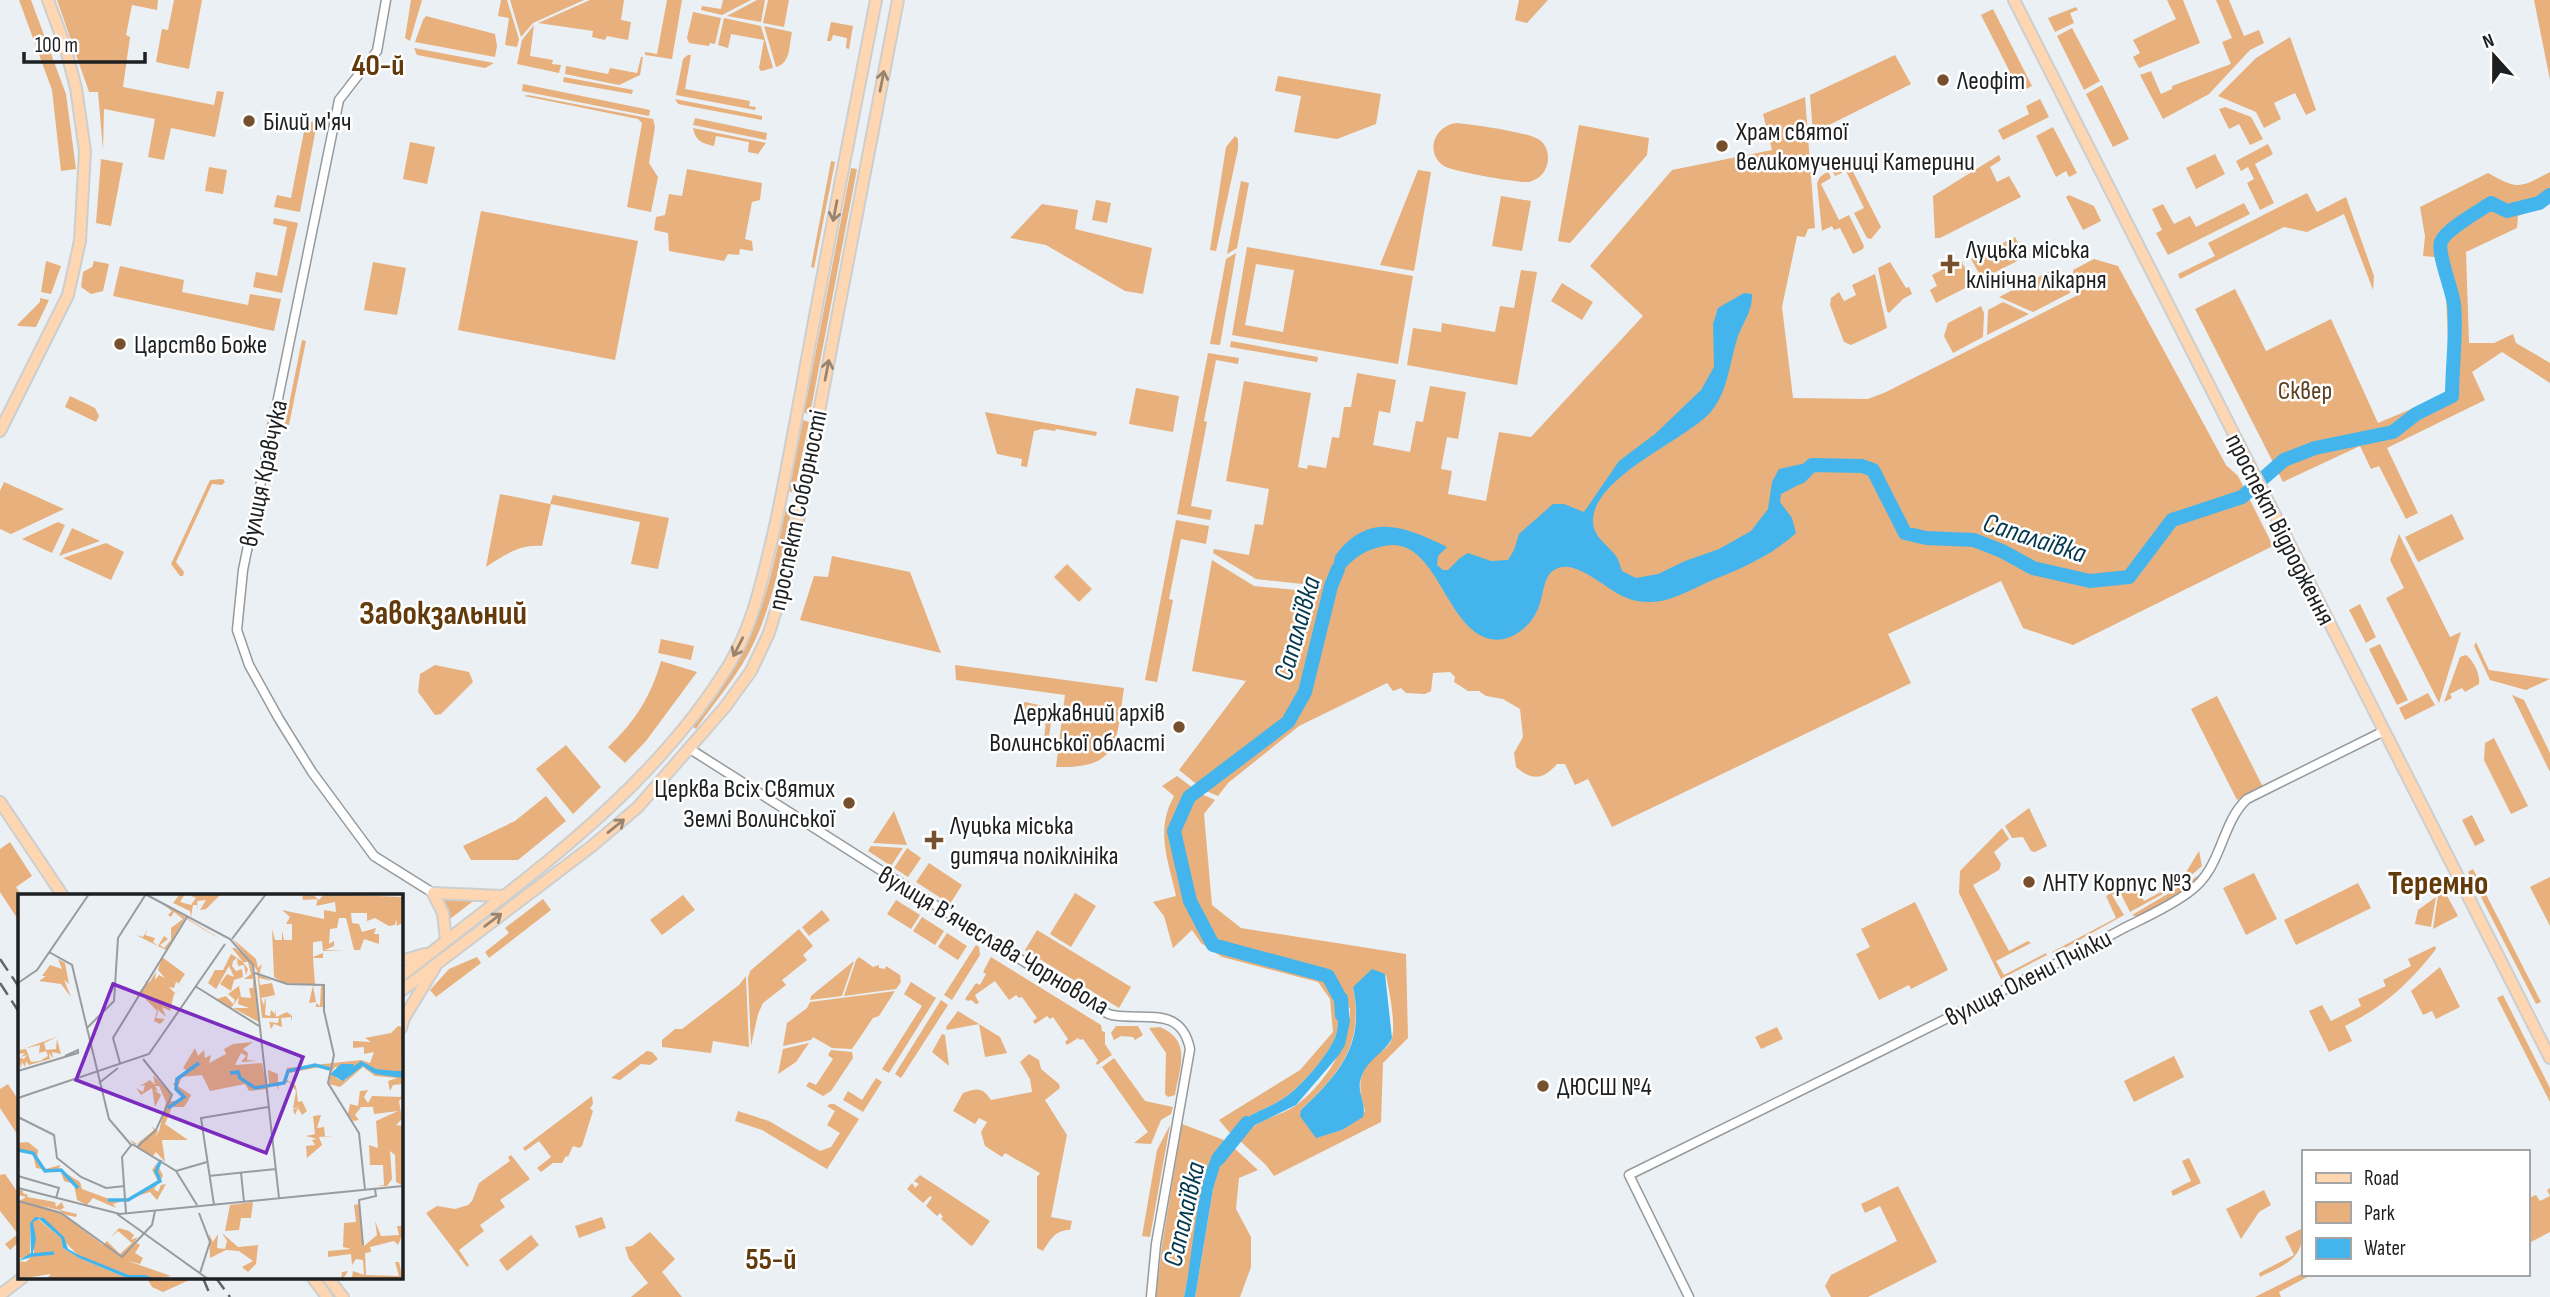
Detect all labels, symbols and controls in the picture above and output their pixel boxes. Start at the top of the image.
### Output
scale bar [24,21,145,65]
north arrow [2459,21,2529,91]
text: N [2480,29,2497,54]
text: 100 m [35,33,78,58]
district label: 40-й [352,48,404,84]
place label: Леофіт [1956,66,2025,97]
one-way arrow [875,70,889,93]
marker: Леофіт [1935,72,1951,88]
place label: Білий м'яч [263,107,352,138]
marker: Білий м'яч [241,113,257,129]
place label: Храм святої великомучениці Катерини [1735,117,1975,178]
marker: Храм святої великомучениці Катерини [1714,138,1730,154]
one-way arrow [828,199,842,222]
place label: Луцька міська клінічна лікарня [1965,235,2107,296]
marker: Луцька міська клінічна лікарня [1940,254,1960,274]
place label: Царство Боже [134,330,267,361]
marker: Царство Боже [112,336,128,352]
one-way arrow [820,359,834,382]
park label: Сквер [2278,376,2332,407]
street label: вулиця Кравчука [234,397,295,550]
street label: проспект Соборності [762,407,835,613]
street label: проспект Відродження [2218,429,2341,631]
water label: Сапалаївка [1979,506,2091,571]
water label: Сапалаївка [1267,572,1328,684]
district label: Завокзальний [359,594,527,634]
one-way arrow [730,636,744,657]
place label: Державний архів Волинської області [989,698,1165,759]
marker: Державний архів Волинської області [1171,719,1187,735]
place label: Церква Всіх Святих Землі Волинської [654,774,836,835]
marker: Церква Всіх Святих Землі Волинської [841,795,857,811]
place label: Луцька міська дитяча поліклініка [949,811,1118,872]
one-way arrow [607,819,625,834]
marker: Луцька міська дитяча поліклініка [924,830,944,850]
street label: вулиця Вʼячеслава Чорновола [872,860,1114,1023]
district label: Теремно [2388,864,2488,904]
place label: ЛНТУ Корпус №3 [2042,868,2192,899]
marker: ЛНТУ Корпус №3 [2021,874,2037,890]
inset map [18,894,402,1280]
one-way arrow [483,913,502,927]
street label: вулиця Олени Пчілки [1940,923,2117,1034]
place label: ДЮСШ №4 [1557,1072,1652,1103]
marker: ДЮСШ №4 [1535,1078,1551,1094]
legend [2302,1150,2529,1276]
water label: Сапалаївка [1156,1158,1213,1270]
text: Road [2364,1166,2399,1191]
text: Park [2364,1201,2395,1226]
text: Water [2364,1236,2406,1261]
district label: 55-й [746,1242,796,1278]

